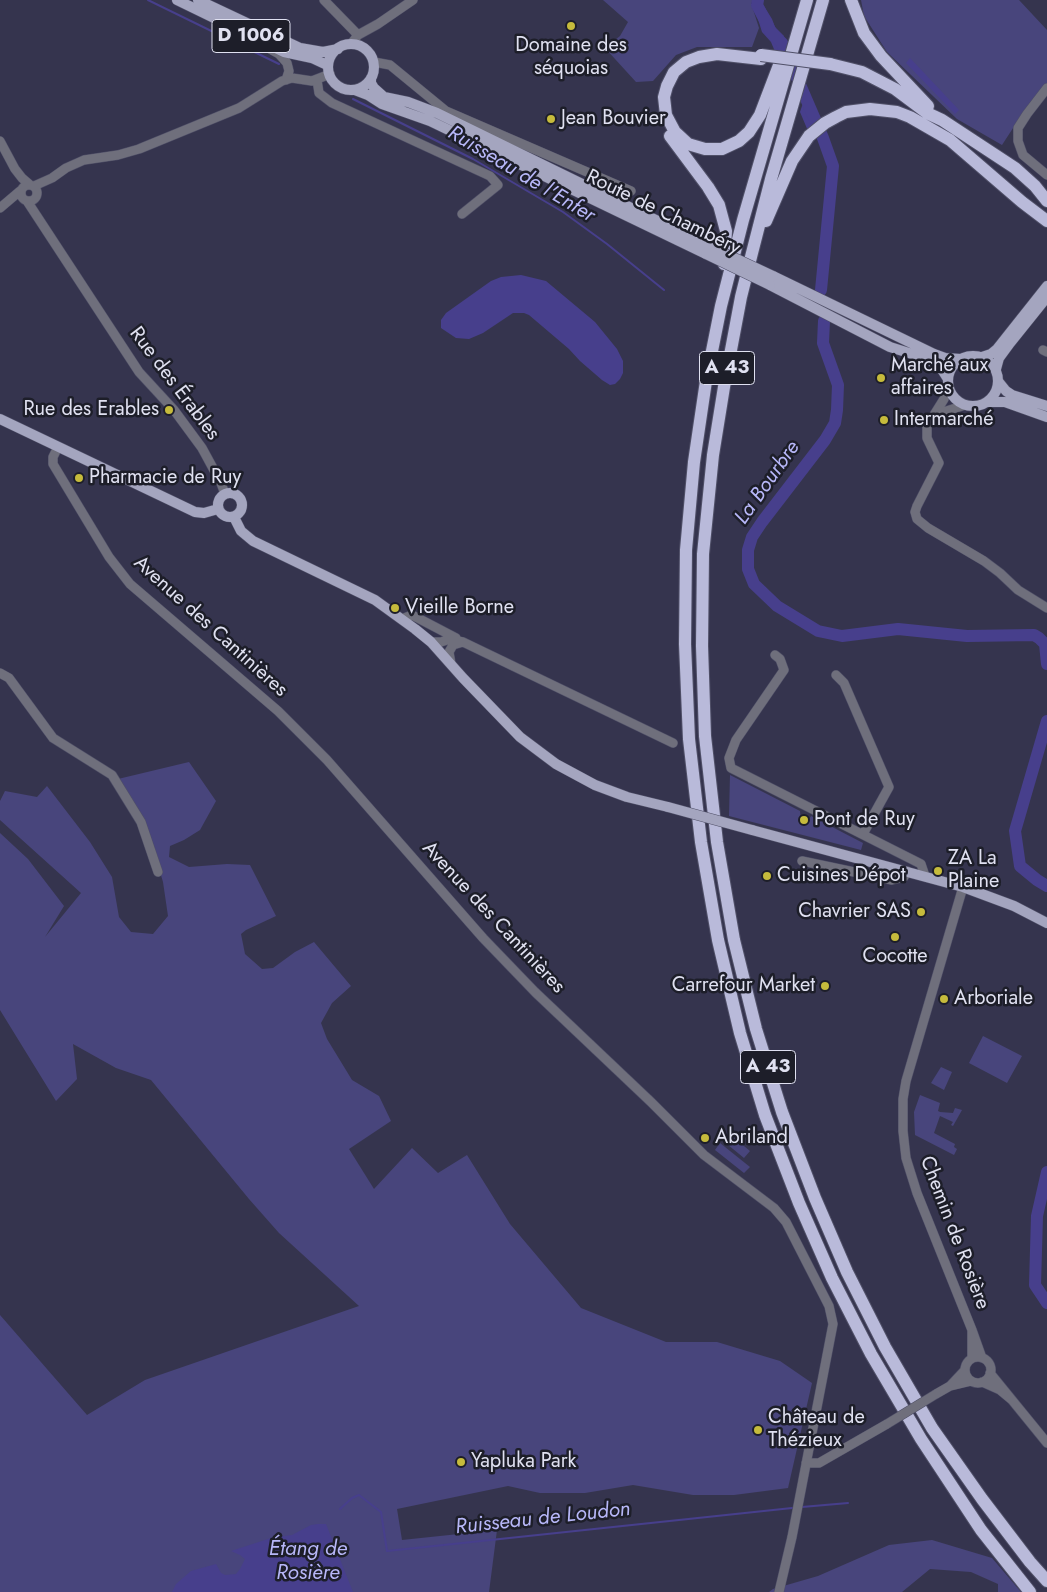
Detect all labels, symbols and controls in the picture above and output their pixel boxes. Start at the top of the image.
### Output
road number: D 1006 [212,20,290,52]
marker: Domaine des séquoias [565,20,577,32]
place label: Domaine des séquoias [515,34,627,81]
place label: Jean Bouvier [561,107,666,131]
marker: Jean Bouvier [545,113,557,125]
water label: Ruisseau de l'Enfer [443,121,599,229]
street label: Route de Chambéry [582,165,744,261]
street label: Rue des Érables [124,323,224,445]
road number: A 43 [700,352,754,384]
place label: Marché aux affaires [891,354,988,401]
marker: Marché aux affaires [875,372,887,384]
place label: Rue des Erables [23,398,159,422]
marker: Rue des Erables [163,404,175,416]
place label: Intermarché [894,408,993,432]
marker: Intermarché [878,414,890,426]
water label: La Bourbre [730,436,806,530]
place label: Pharmacie de Ruy [89,466,241,490]
marker: Pharmacie de Ruy [73,472,85,484]
street label: Avenue des Cantinières [128,552,292,702]
place label: Vieille Borne [405,596,514,620]
marker: Vieille Borne [389,602,401,614]
place label: Pont de Ruy [814,808,915,832]
marker: Pont de Ruy [798,814,810,826]
street label: Avenue des Cantinières [416,837,570,999]
place label: ZA La Plaine [948,847,999,894]
place label: Cuisines Dépot [777,864,906,888]
marker: ZA La Plaine [932,865,944,877]
marker: Cuisines Dépot [761,870,773,882]
place label: Chavrier SAS [798,900,911,924]
marker: Chavrier SAS [915,906,927,918]
marker: Cocotte [889,931,901,943]
place label: Cocotte [863,945,927,969]
place label: Carrefour Market [672,974,815,998]
marker: Carrefour Market [819,980,831,992]
place label: Arboriale [954,987,1033,1011]
marker: Arboriale [938,993,950,1005]
road number: A 43 [740,1050,796,1084]
place label: Abriland [715,1126,788,1150]
marker: Abriland [699,1132,711,1144]
street label: Chemin de Rosière [914,1153,994,1313]
place label: Château de Thézieux [768,1406,865,1453]
marker: Château de Thézieux [752,1424,764,1436]
place label: Yapluka Park [471,1450,576,1474]
marker: Yapluka Park [455,1456,467,1468]
water label: Ruisseau de Loudon [454,1497,632,1541]
water label: Étang de Rosière [269,1537,347,1587]

